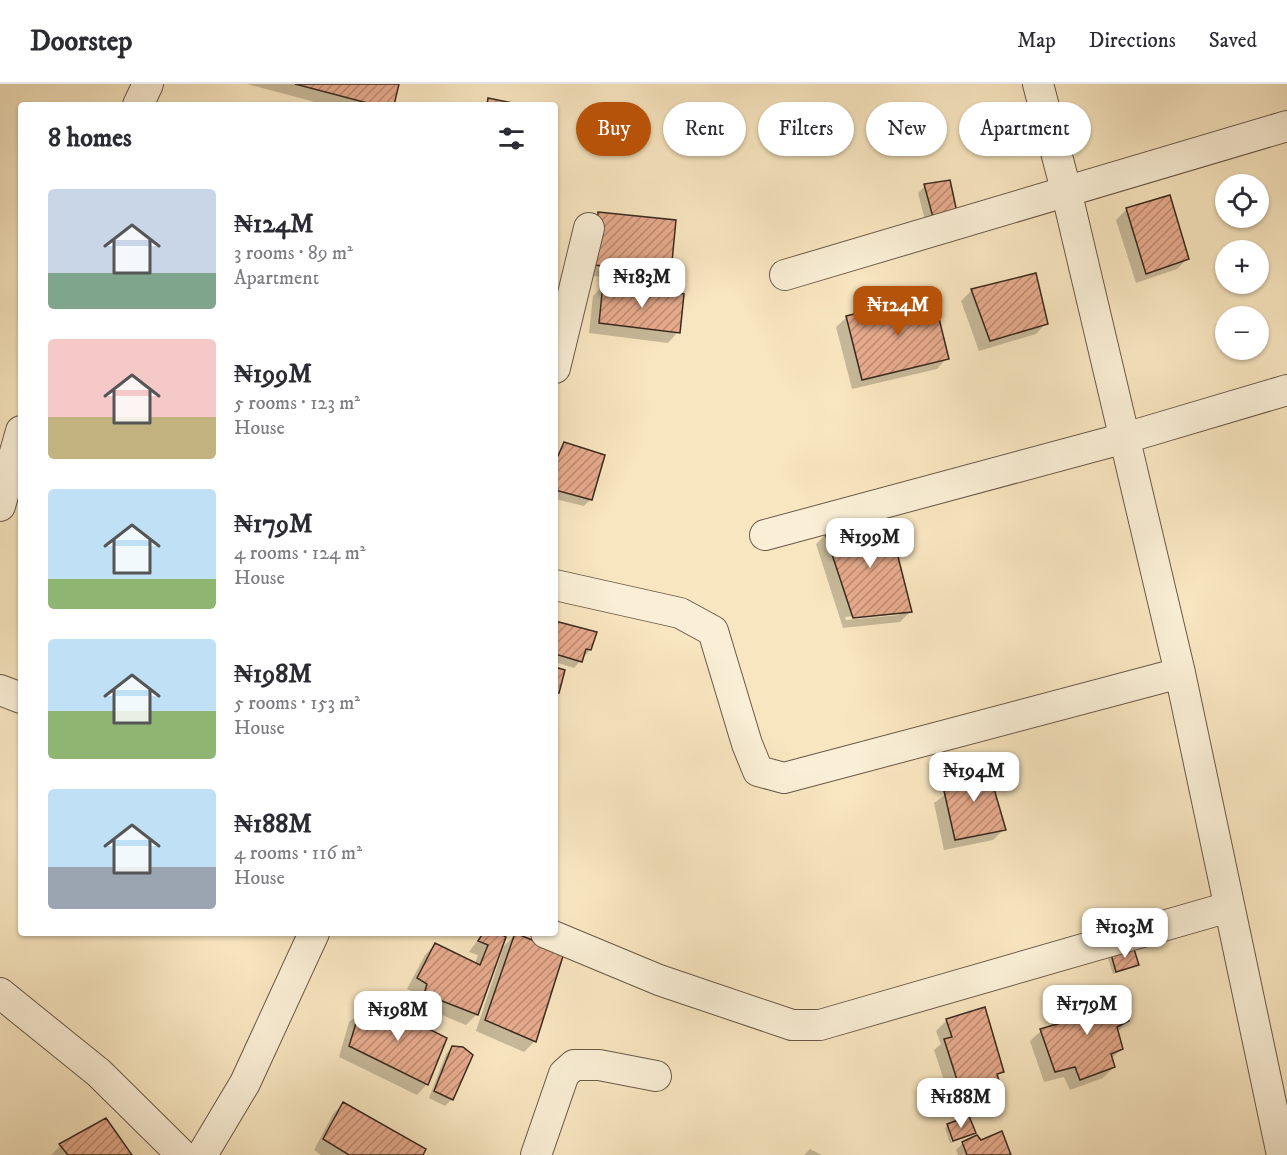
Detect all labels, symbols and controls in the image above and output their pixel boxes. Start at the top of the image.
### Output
text: Doorstep [30,24,132,59]
text: Map [1017,28,1056,54]
text: Directions [1089,28,1176,54]
text: Saved [1209,28,1257,54]
chip: Buy [576,102,651,156]
chip: Rent [663,102,746,156]
chip: Filters [758,102,854,156]
chip: New [866,102,947,156]
chip: Apartment [959,102,1091,156]
text: 8 homes [48,122,132,155]
icon: filters [495,122,528,155]
map controls [1215,174,1269,360]
button: locate [1215,174,1269,228]
text: ₦124M [234,208,314,241]
icon: home [96,213,168,285]
button: + [1215,240,1269,294]
text: 3 rooms · 89 m² [234,241,353,266]
pin: ₦183M [600,258,684,309]
text: ₦183M [613,265,671,290]
text: Apartment [234,266,319,291]
pin: ₦124M [856,286,940,337]
text: ₦124M [867,293,929,318]
button: − [1215,306,1269,360]
text: ₦199M [234,358,312,391]
icon: home [96,363,168,435]
text: 5 rooms · 123 m² [234,391,360,416]
text: House [234,416,285,441]
text: ₦179M [234,508,313,541]
icon: home [96,513,168,585]
pin: ₦199M [828,518,912,569]
text: ₦199M [840,525,900,550]
text: 4 rooms · 124 m² [234,541,366,566]
text: House [234,566,285,591]
text: ₦198M [234,658,312,691]
icon: home [96,663,168,735]
text: 5 rooms · 153 m² [234,691,360,716]
text: House [234,716,285,741]
pin: ₦194M [932,752,1016,803]
text: ₦194M [943,759,1005,784]
text: ₦188M [234,808,312,841]
icon: home [96,813,168,885]
text: 4 rooms · 116 m² [234,841,362,866]
text: House [234,866,285,891]
pin: ₦103M [1083,908,1167,959]
text: ₦103M [1096,915,1154,940]
pin: ₦179M [1045,985,1129,1036]
pin: ₦198M [356,991,440,1042]
text: ₦179M [1057,992,1117,1017]
text: ₦198M [368,998,428,1023]
pin: ₦188M [919,1078,1003,1129]
text: ₦188M [931,1085,991,1110]

